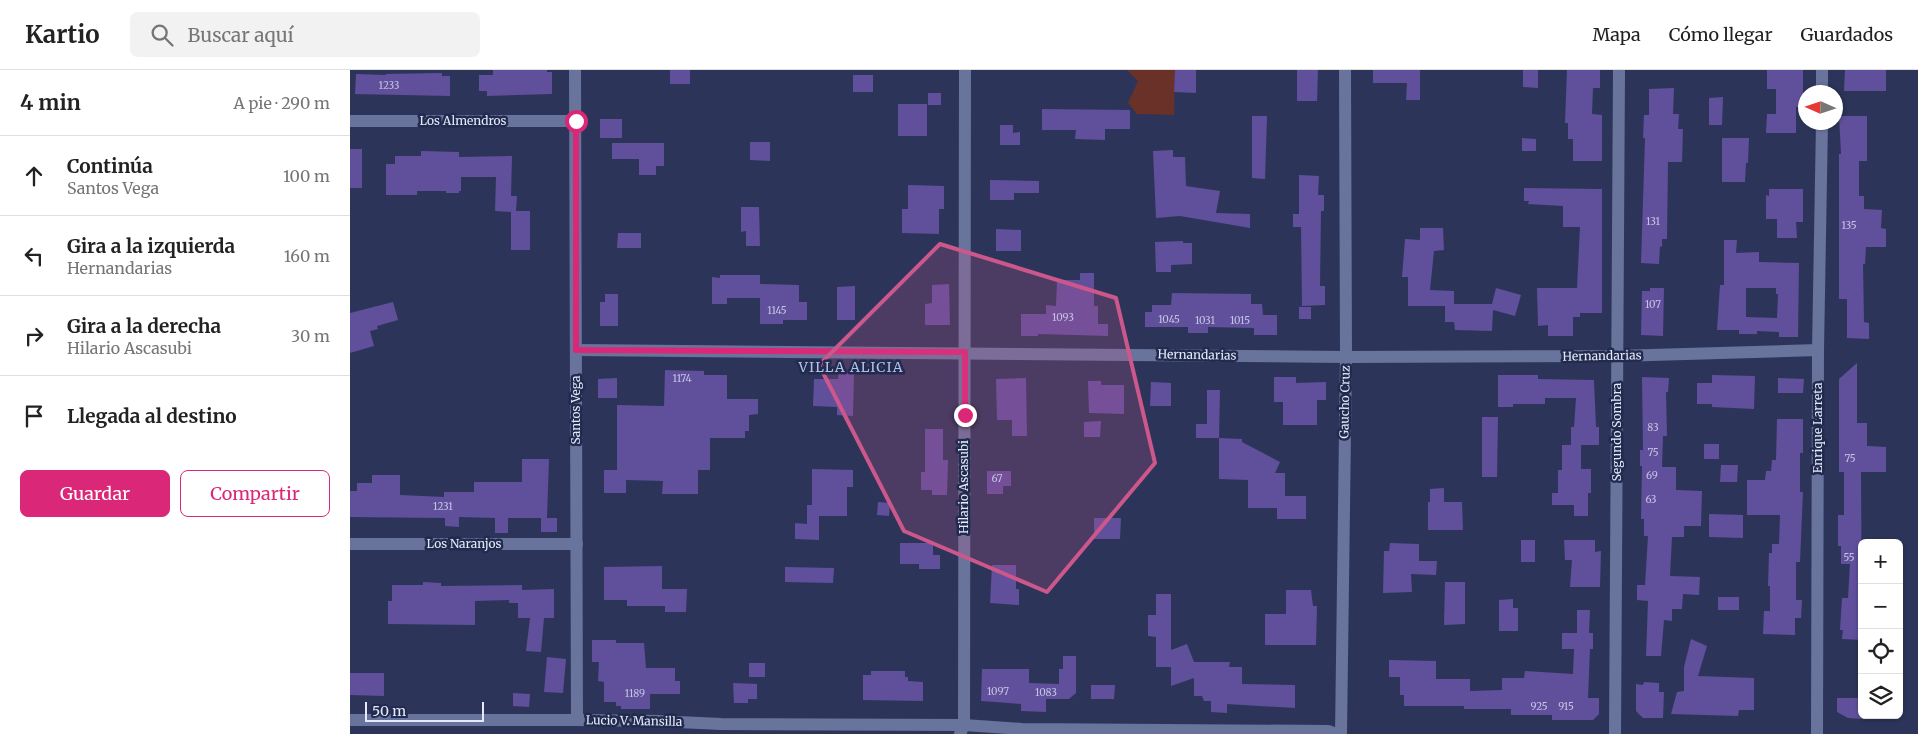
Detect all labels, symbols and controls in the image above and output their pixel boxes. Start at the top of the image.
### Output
search box [130,12,480,57]
text: Kartio [25,19,100,50]
icon: search [148,21,176,49]
text: Buscar aquí [188,23,294,47]
text: Mapa [1592,23,1641,46]
text: Cómo llegar [1669,23,1772,46]
text: Guardados [1800,23,1893,46]
house number: 1233 [379,79,400,92]
north arrow [1798,85,1843,130]
text: 4 min [20,89,81,116]
text: A pie · 290 m [234,93,330,113]
route start [565,110,588,133]
street label: Los Almendros [420,113,507,128]
text: Continúa [67,154,153,178]
icon: ahead [20,162,48,190]
text: 100 m [283,166,330,186]
text: Santos Vega [67,178,159,198]
house number: 131 [1646,215,1660,228]
house number: 135 [1841,219,1857,232]
text: Gira a la izquierda [67,234,235,258]
icon: left [20,242,48,270]
text: 160 m [284,246,330,266]
text: Hernandarias [67,258,172,278]
house number: 107 [1645,298,1661,311]
house number: 1145 [767,304,787,317]
house number: 1093 [1052,311,1074,324]
house number: 1045 [1158,313,1180,326]
text: Gira a la derecha [67,314,221,338]
house number: 1031 [1195,314,1215,327]
house number: 1015 [1230,314,1250,327]
icon: right [20,322,48,350]
text: 30 m [291,326,330,346]
text: Hilario Ascasubi [67,338,192,358]
street label: Hernandarias [1157,346,1237,363]
street label: Hernandarias [1562,347,1642,364]
district label: VILLA ALICIA [797,358,904,376]
street label: Gaucho Cruz [1336,365,1353,439]
house number: 1174 [672,372,692,385]
street label: Santos Vega [568,375,583,445]
street label: Segundo Sombra [1609,382,1624,481]
street label: Enrique Larreta [1810,382,1825,473]
icon: arrive [20,402,48,430]
text: Llegada al destino [67,404,237,428]
route end [954,404,977,427]
house number: 83 [1647,421,1659,434]
street label: Hilario Ascasubi [956,440,971,534]
house number: 75 [1647,446,1659,459]
house number: 75 [1844,452,1856,465]
house number: 69 [1646,469,1658,482]
button: Guardar [20,470,170,517]
button: Compartir [180,470,330,517]
house number: 67 [992,472,1003,485]
house number: 63 [1645,493,1657,506]
house number: 1231 [433,500,453,513]
street label: Los Naranjos [427,536,501,551]
map controls [1858,539,1903,719]
button: + [1858,539,1903,584]
house number: 55 [1843,551,1855,564]
button: − [1858,584,1903,629]
button: locate [1858,629,1903,674]
button: layers [1858,674,1903,719]
house number: 1097 [987,685,1009,698]
house number: 1083 [1035,686,1057,699]
house number: 1189 [625,687,645,700]
scale bar [365,699,484,722]
house number: 925 [1530,700,1548,713]
house number: 915 [1558,700,1574,713]
text: 50 m [372,702,406,720]
street label: Lucio V. Mansilla [586,712,683,729]

